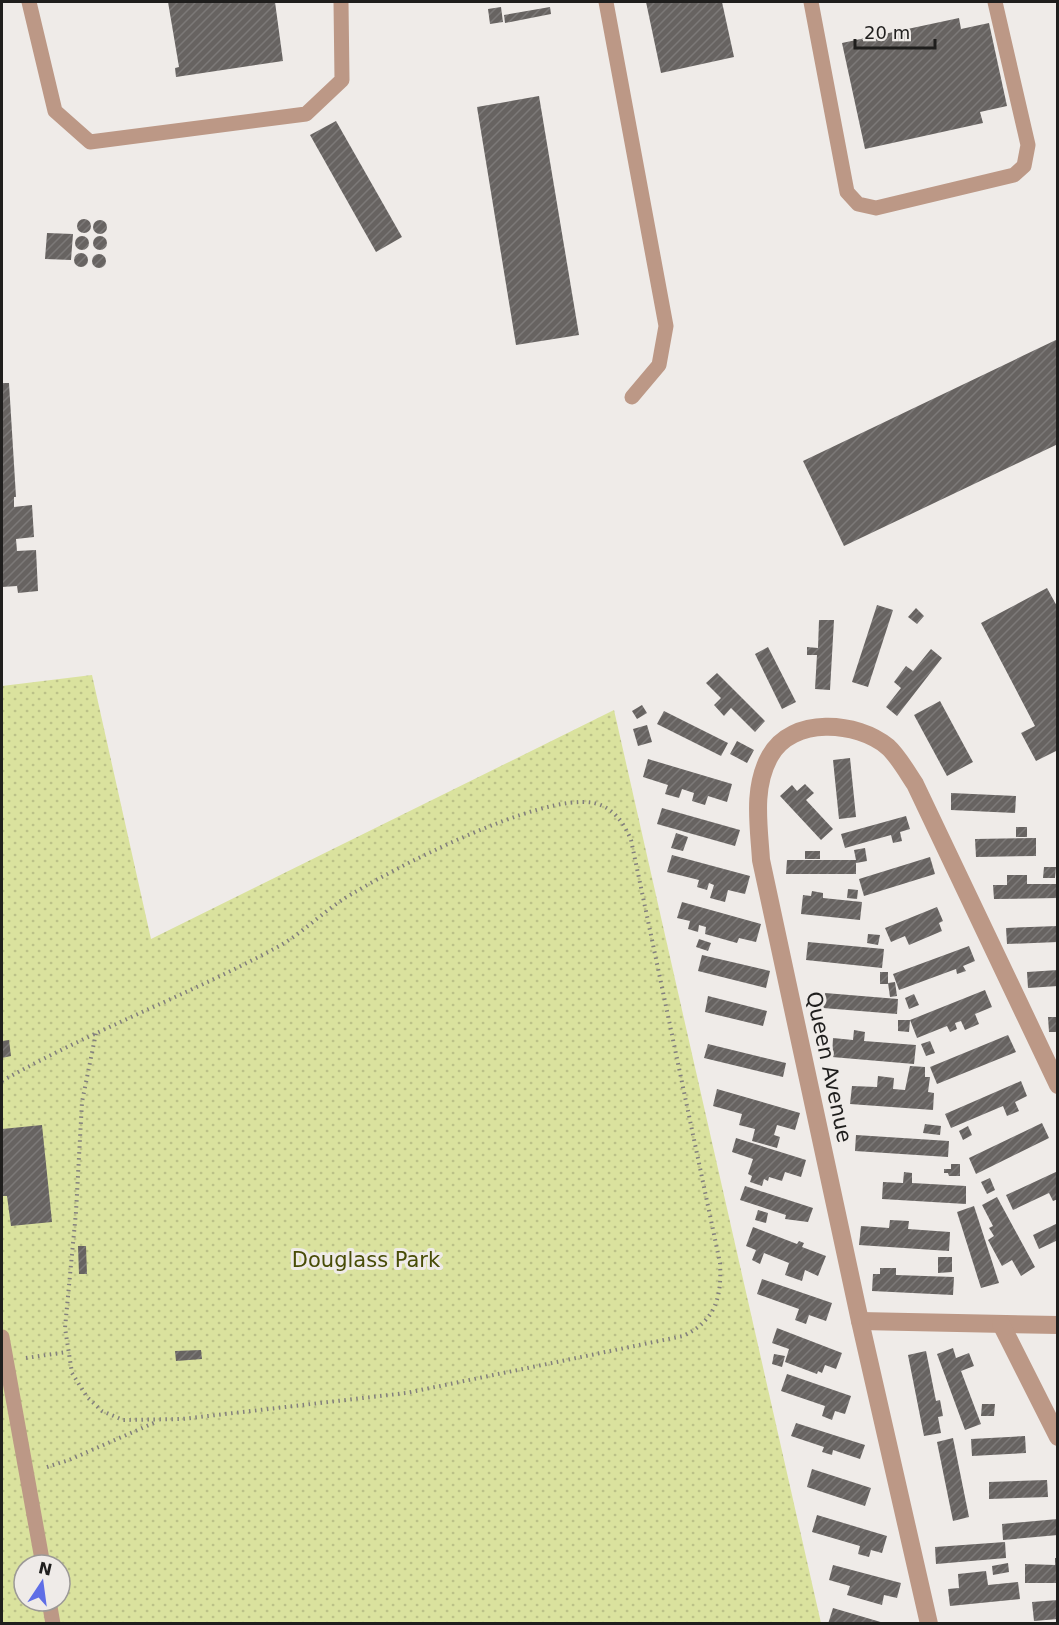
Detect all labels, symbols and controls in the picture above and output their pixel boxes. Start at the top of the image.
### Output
scale bar [855,12,934,50]
text: 20 m [864,22,910,43]
street label: Queen Avenue [801,989,857,1145]
park label: Douglass Park [292,1248,441,1272]
north arrow [12,1553,72,1613]
text: N [37,1558,54,1580]

